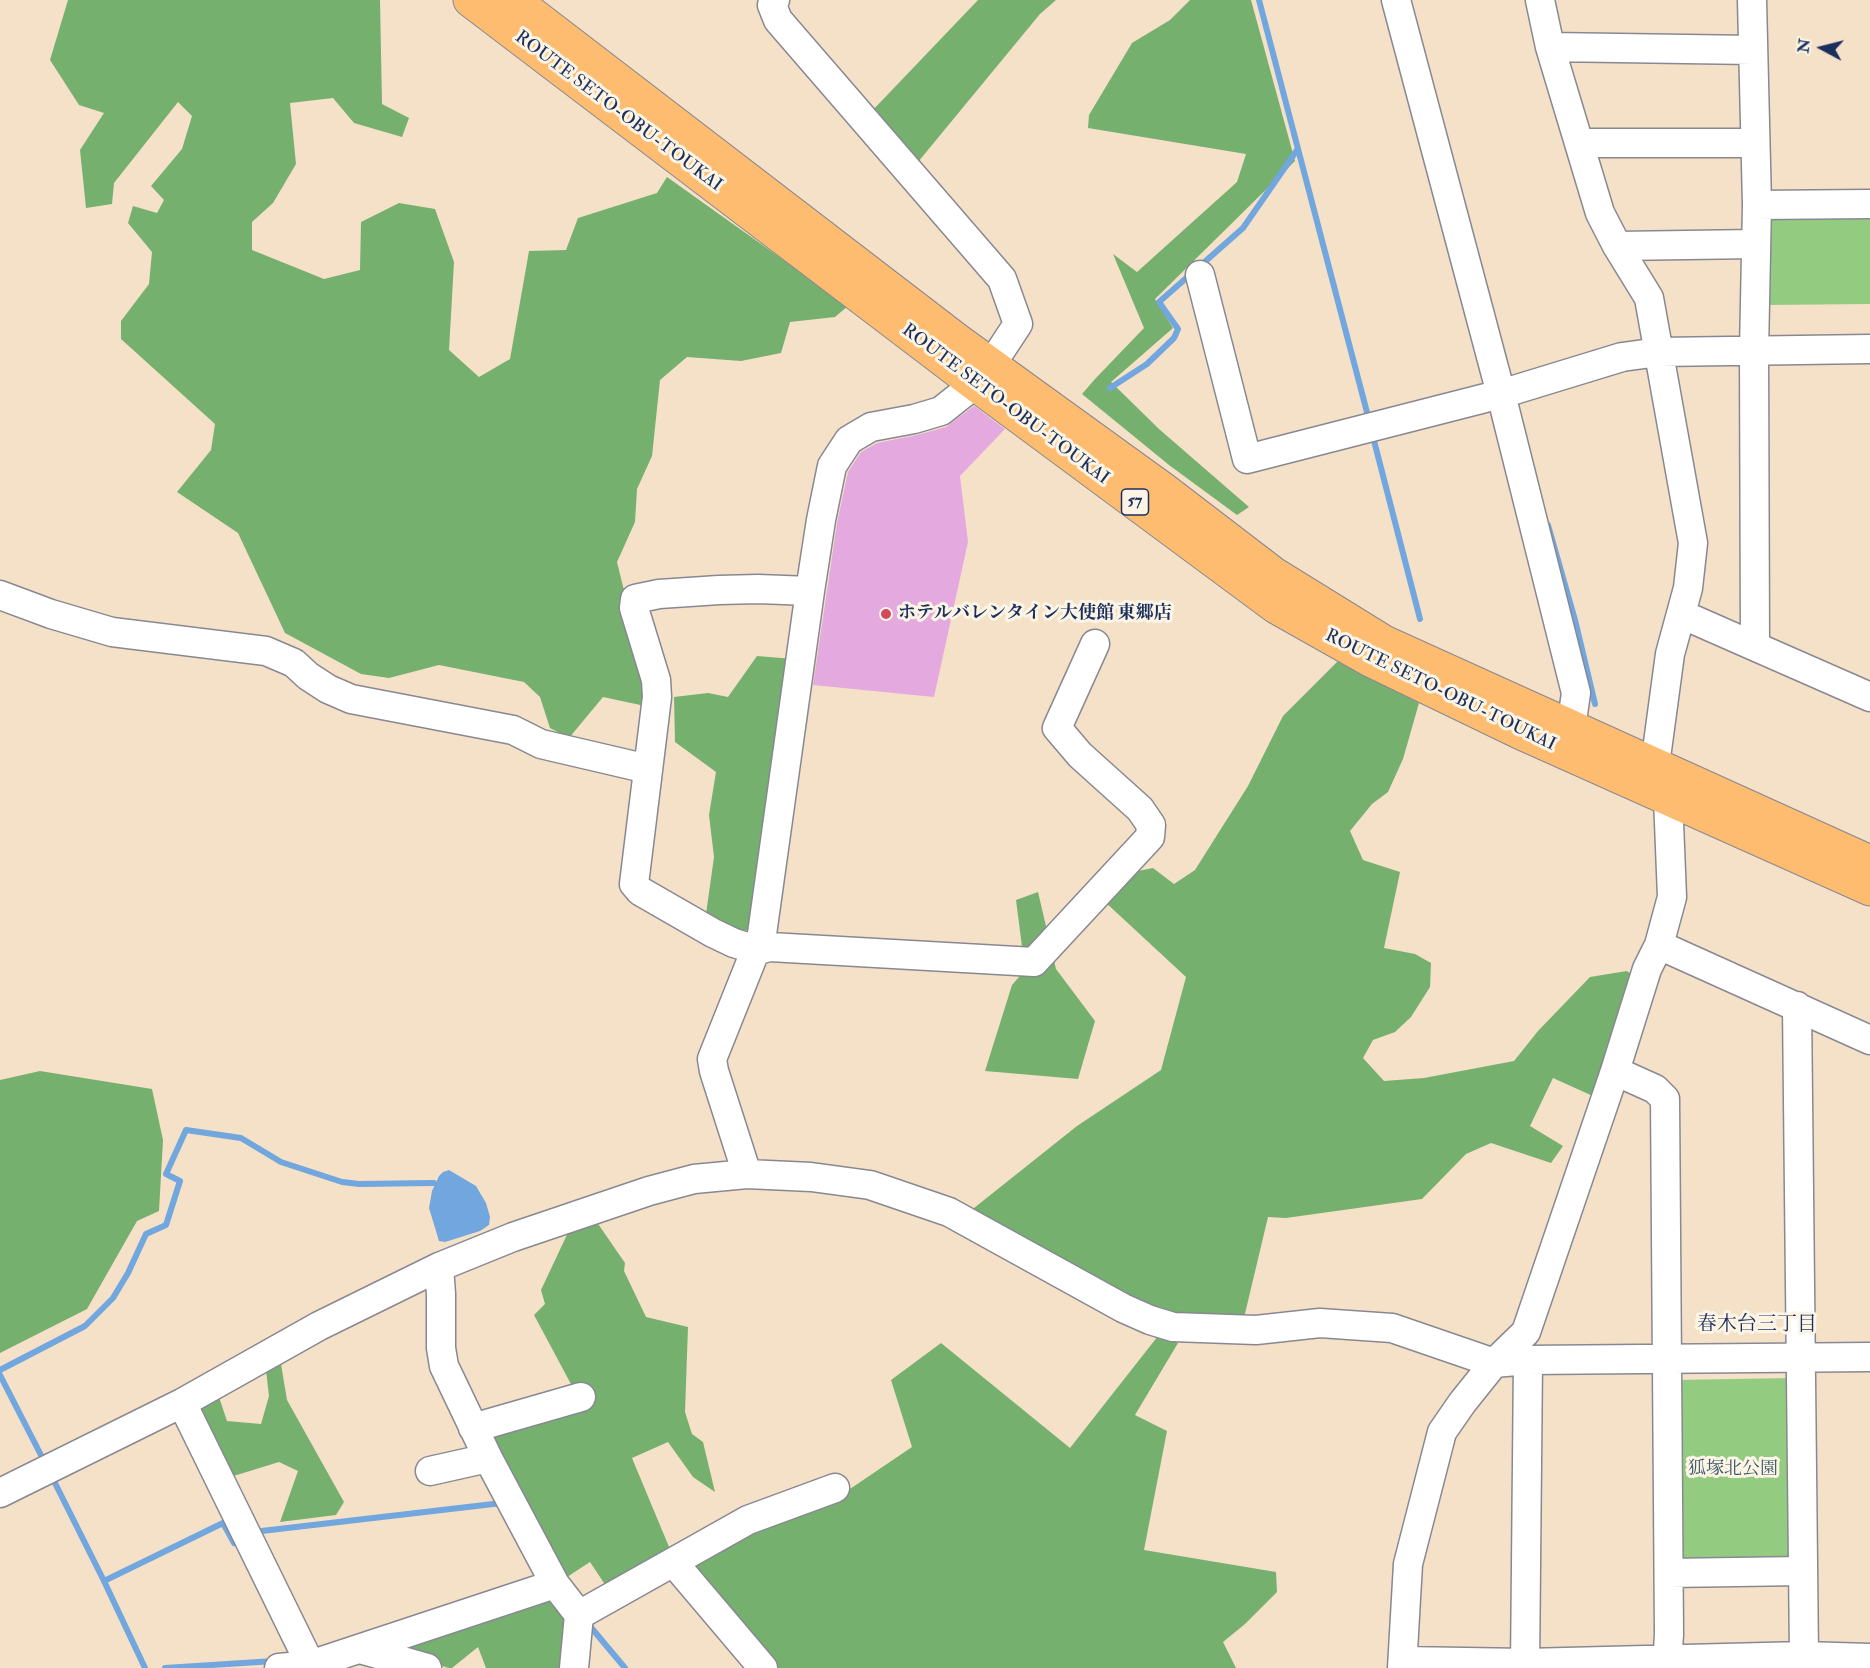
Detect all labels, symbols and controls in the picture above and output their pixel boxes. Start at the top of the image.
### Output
north arrow [1792,18,1852,78]
street label: ROUTE SETO-OBU-TOUKAI [510,27,726,197]
text: N [1793,37,1815,54]
street label: ROUTE SETO-OBU-TOUKAI [897,320,1113,490]
road number: 57 [1122,489,1148,515]
place label: ホテルバレンタイン大使館 東郷店 [898,603,1172,625]
marker: ホテルバレンタイン大使館 東郷店 [879,607,893,621]
street label: ROUTE SETO-OBU-TOUKAI [1321,626,1559,756]
district label: 春木台三丁目 [1697,1314,1817,1338]
park label: 狐塚北公園 [1688,1459,1778,1481]

